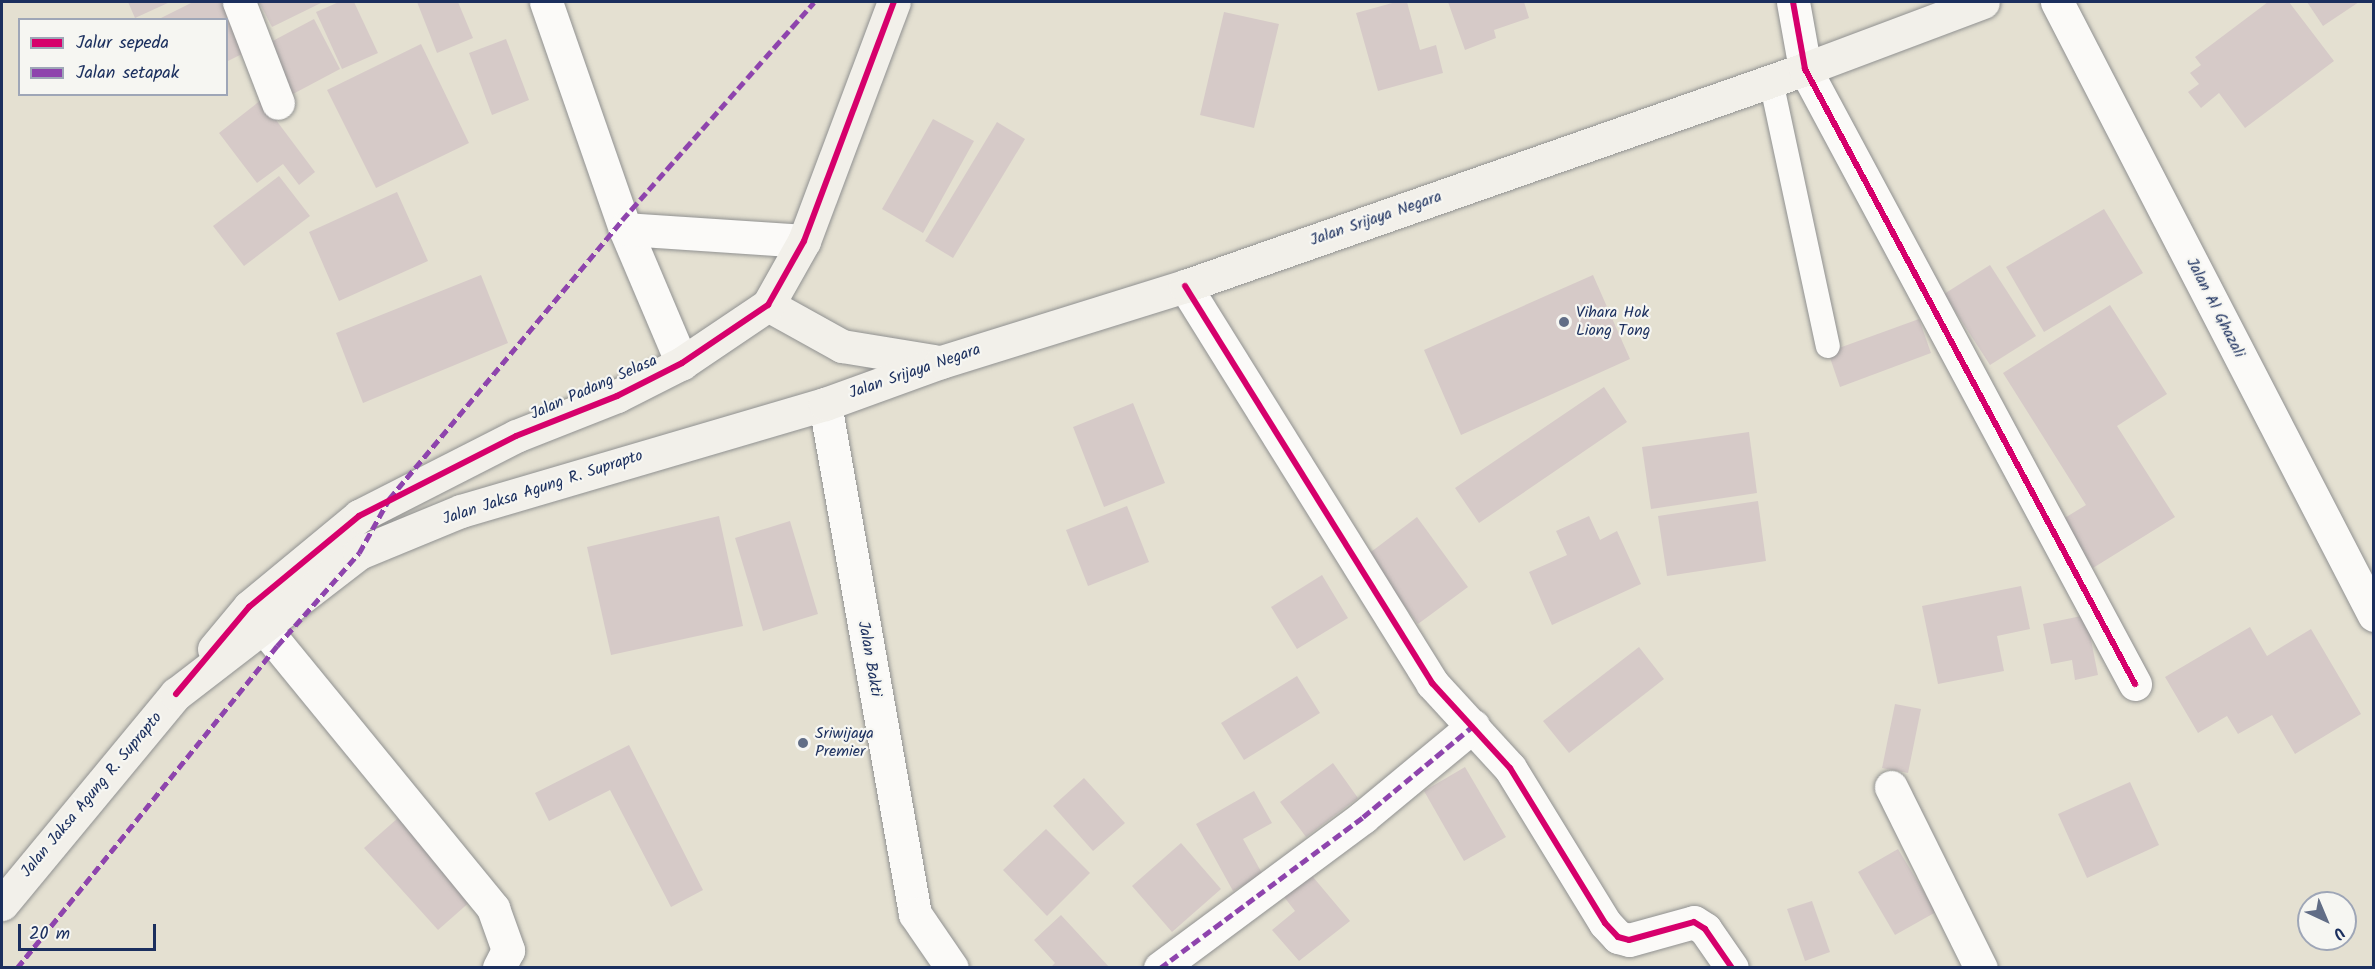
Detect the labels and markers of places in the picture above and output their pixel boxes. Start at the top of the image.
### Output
place label: Vihara Hok Liong Tong [1576,303,1650,341]
marker: Vihara Hok Liong Tong [1557,315,1571,329]
place label: Sriwijaya Premier [815,724,874,762]
marker: Sriwijaya Premier [796,736,810,750]

